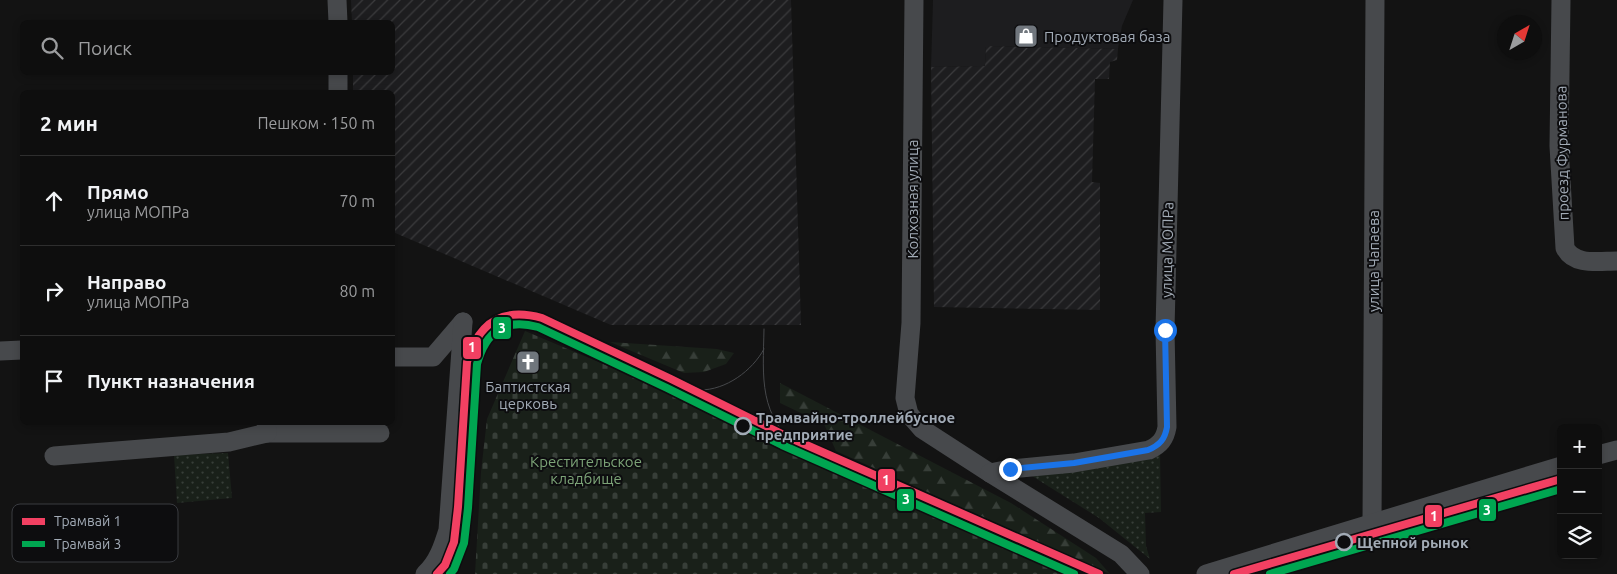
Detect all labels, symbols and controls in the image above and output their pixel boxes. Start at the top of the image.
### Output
north arrow [1497,15,1542,60]
search box [20,20,395,75]
shop icon: Продуктовая база [1013,23,1039,49]
place label: Продуктовая база [1044,28,1170,45]
icon: search [38,34,66,62]
text: Поиск [78,37,132,59]
street label: проезд Фурманова [1552,85,1572,221]
text: 2 мин [40,111,98,135]
text: Пешком · 150 m [257,114,375,132]
street label: Колхозная улица [904,140,921,258]
text: Прямо [87,181,149,203]
icon: ahead [40,187,68,215]
text: 70 m [339,192,375,210]
street label: улица МОПРа [1158,202,1176,298]
text: улица МОПРа [87,203,189,221]
street label: улица Чапаева [1365,210,1382,312]
text: Направо [87,271,167,293]
icon: right [40,277,68,305]
text: 80 m [339,282,375,300]
text: улица МОПРа [87,293,189,311]
line badge: 3 [492,316,512,340]
route start [1154,319,1177,342]
text: 3 [498,320,506,336]
line badge: 1 [462,336,482,360]
text: 1 [468,339,476,355]
church icon: Баптистская церковь [515,349,541,375]
icon: arrive [40,367,68,395]
text: Пункт назначения [87,370,255,392]
place label: Баптистская церковь [485,378,571,412]
place label: Трамвайно-троллейбусное предприятие [756,409,955,443]
marker: Трамвайно-троллейбусное предприятие [734,417,752,435]
map controls [1557,424,1602,559]
button: + [1557,424,1602,469]
park label: Крестительское кладбище [530,453,642,487]
route end [999,458,1022,481]
line badge: 1 [877,468,896,492]
button: − [1557,469,1602,514]
text: 1 [882,472,890,488]
line badge: 3 [896,488,915,512]
text: 3 [902,491,910,507]
line badge: 3 [1478,498,1497,522]
text: 3 [1483,502,1491,518]
legend [12,504,178,562]
line badge: 1 [1424,504,1443,528]
text: 1 [1430,508,1438,524]
text: Трамвай 1 [54,513,121,529]
button: layers [1557,514,1602,559]
marker: Щепной рынок [1335,533,1353,551]
place label: Щепной рынок [1357,534,1469,551]
text: Трамвай 3 [54,536,121,552]

